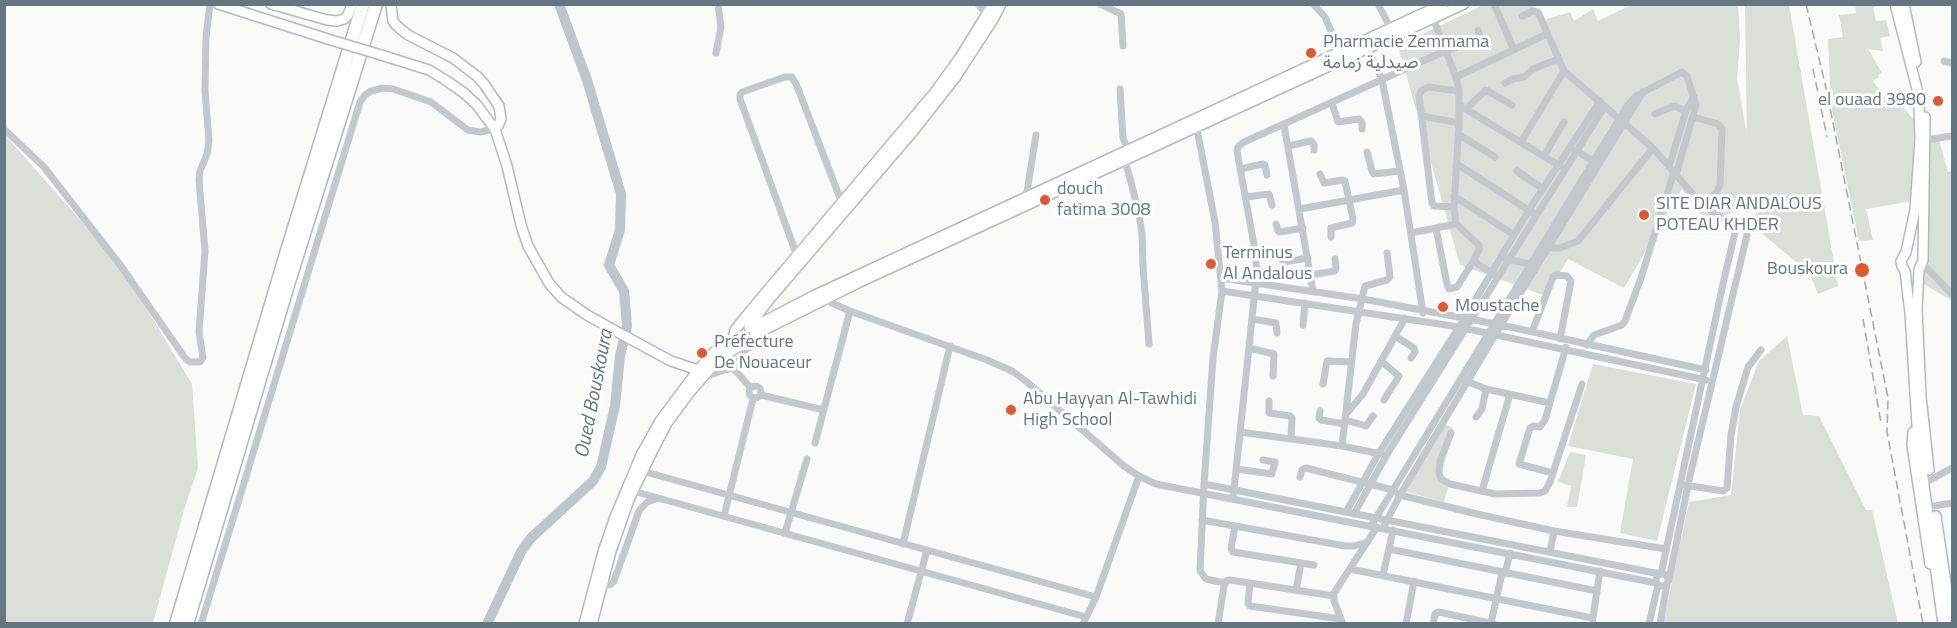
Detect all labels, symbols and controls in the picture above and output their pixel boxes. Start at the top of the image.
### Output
place label: Pharmacie Zemmama صيدلية زمامة [1323,32,1489,74]
marker: Pharmacie Zemmama صيدلية زمامة [1304,46,1318,60]
place label: el ouaad 3980 [1818,90,1926,112]
marker: el ouaad 3980 [1931,94,1945,108]
place label: douch fatima 3008 [1057,179,1151,222]
marker: douch fatima 3008 [1038,193,1052,207]
place label: SITE DIAR ANDALOUS POTEAU KHDER [1656,194,1822,236]
marker: SITE DIAR ANDALOUS POTEAU KHDER [1637,208,1651,222]
place label: Terminus Al Andalous [1223,243,1312,286]
marker: Terminus Al Andalous [1204,257,1218,271]
place label: Bouskoura [1767,259,1848,281]
marker: Bouskoura [1853,261,1871,279]
place label: Moustache [1455,296,1539,318]
marker: Moustache [1436,300,1450,314]
water label: Oued Bouskoura [571,328,619,460]
place label: Préfecture De Nouaceur [714,332,811,374]
marker: Préfecture De Nouaceur [695,346,709,360]
place label: Abu Hayyan Al-Tawhidi High School [1023,389,1197,432]
marker: Abu Hayyan Al-Tawhidi High School [1004,403,1018,417]

